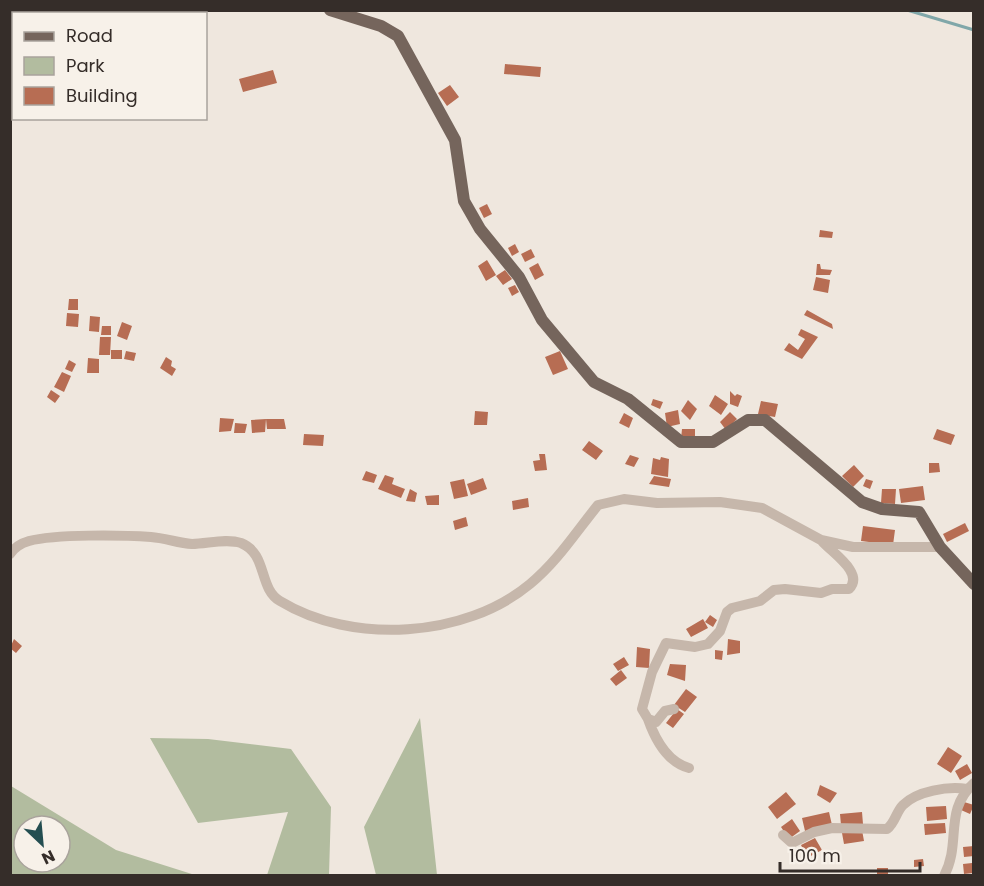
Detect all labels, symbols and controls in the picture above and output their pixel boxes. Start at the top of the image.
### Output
legend [12,12,207,120]
text: Road [66,23,113,48]
text: Park [66,53,105,78]
text: Building [66,83,138,108]
north arrow [12,814,72,874]
scale bar [780,835,920,873]
text: 100 m [789,843,841,868]
text: N [38,844,59,870]

